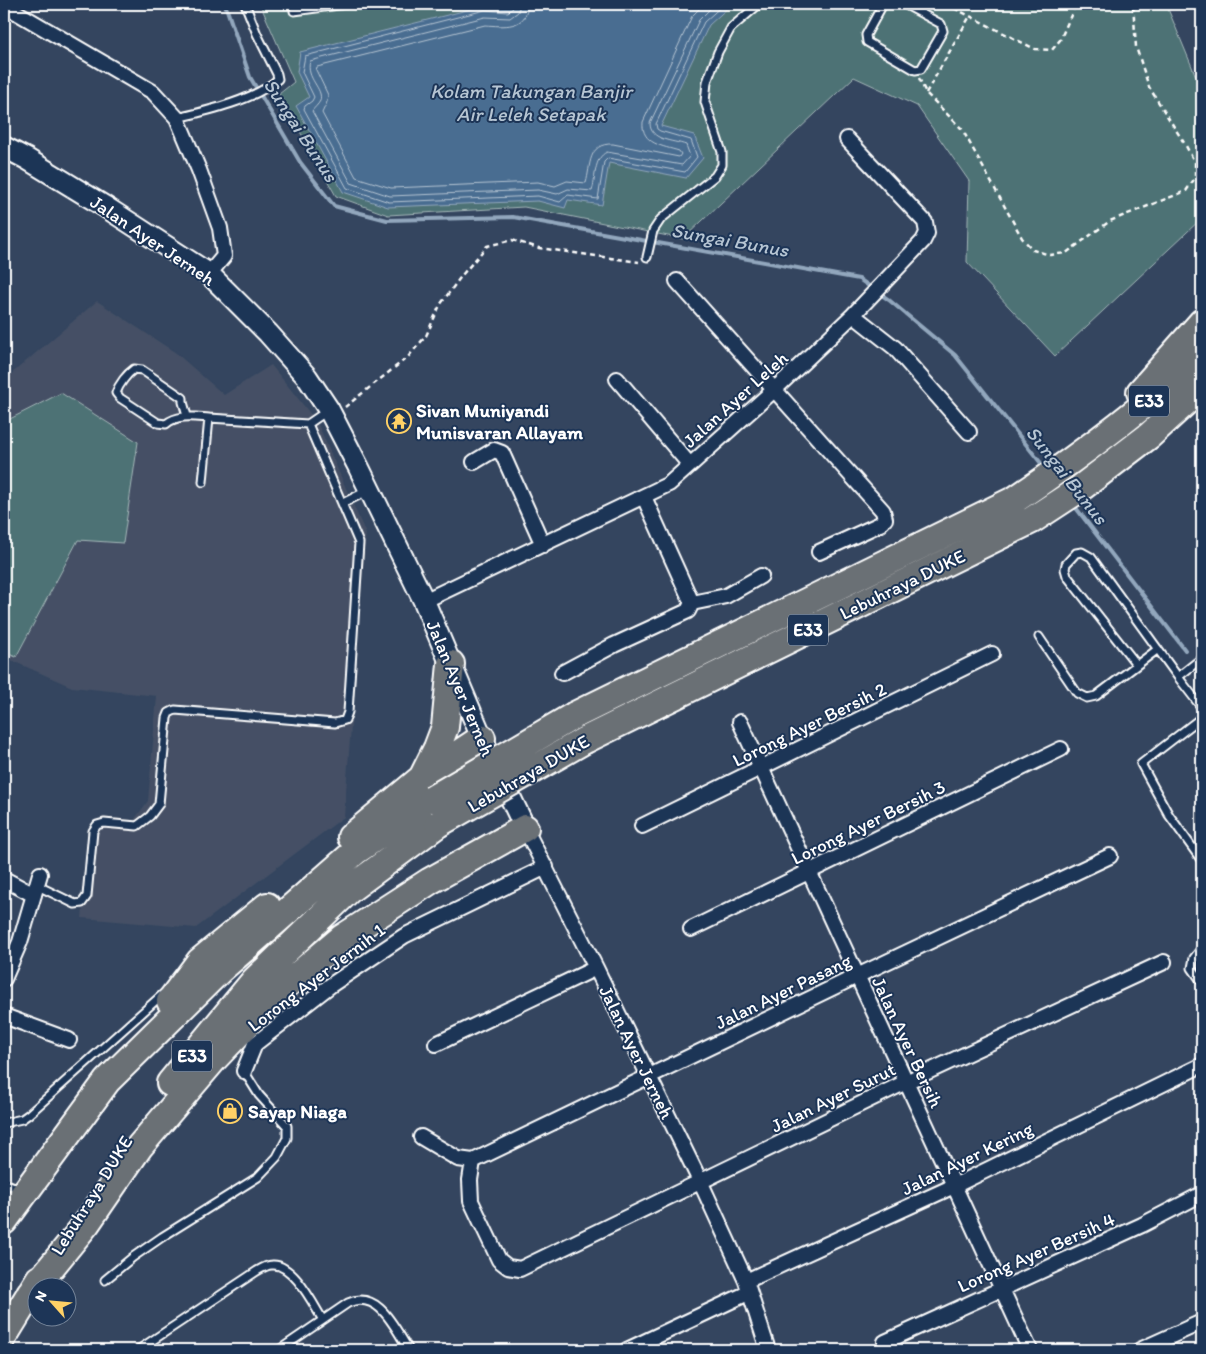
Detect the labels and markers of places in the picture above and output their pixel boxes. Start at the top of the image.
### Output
place label: Sivan Muniyandi Munisvaran Allayam [416,399,583,444]
temple icon: Sivan Muniyandi Munisvaran Allayam [386,408,412,434]
shop icon: Sayap Niaga [217,1098,243,1124]
place label: Sayap Niaga [248,1100,348,1123]

